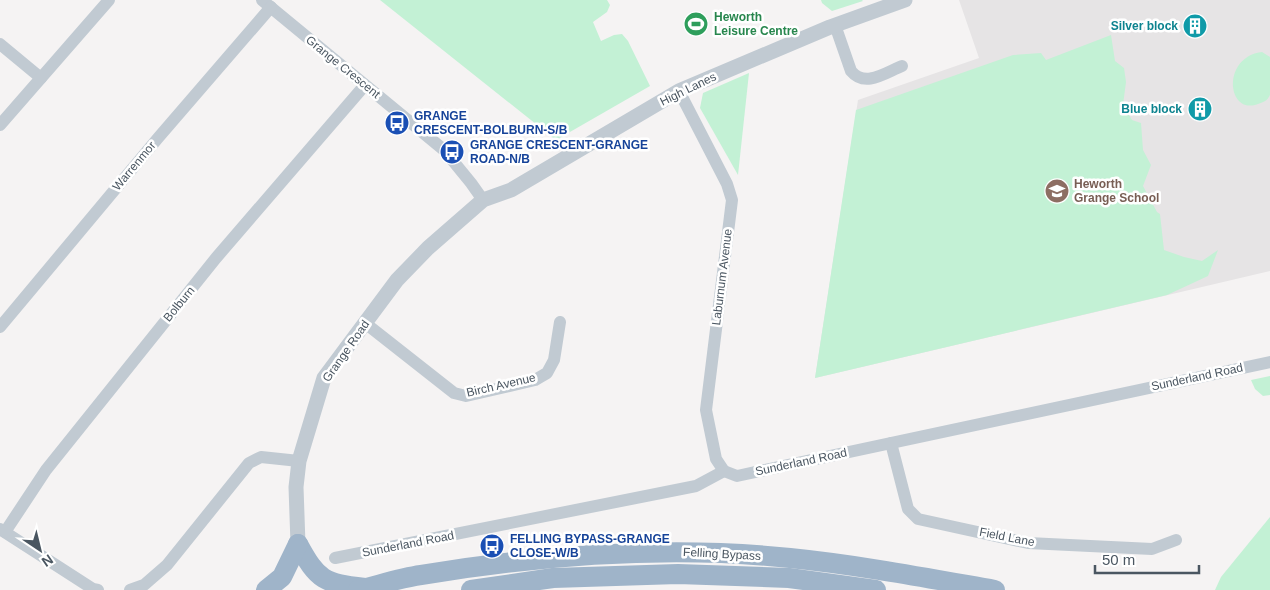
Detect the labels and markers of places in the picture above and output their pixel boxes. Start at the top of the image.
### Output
place label: Heworth Leisure Centre [714,10,798,38]
sports icon: Heworth Leisure Centre [683,11,709,37]
building icon: Silver block [1182,13,1208,39]
place label: Silver block [1111,19,1178,33]
building icon: Blue block [1187,96,1213,122]
place label: Blue block [1121,102,1182,116]
place label: GRANGE CRESCENT-BOLBURN-S/B [414,109,568,137]
bus stop icon: GRANGE CRESCENT-BOLBURN-S/B [384,110,410,136]
place label: GRANGE CRESCENT-GRANGE ROAD-N/B [470,138,648,166]
bus stop icon: GRANGE CRESCENT-GRANGE ROAD-N/B [439,139,465,165]
place label: Heworth Grange School [1074,177,1159,205]
school or university icon: Heworth Grange School [1044,178,1070,204]
place label: FELLING BYPASS-GRANGE CLOSE-W/B [510,532,670,560]
bus stop icon: FELLING BYPASS-GRANGE CLOSE-W/B [479,533,505,559]

